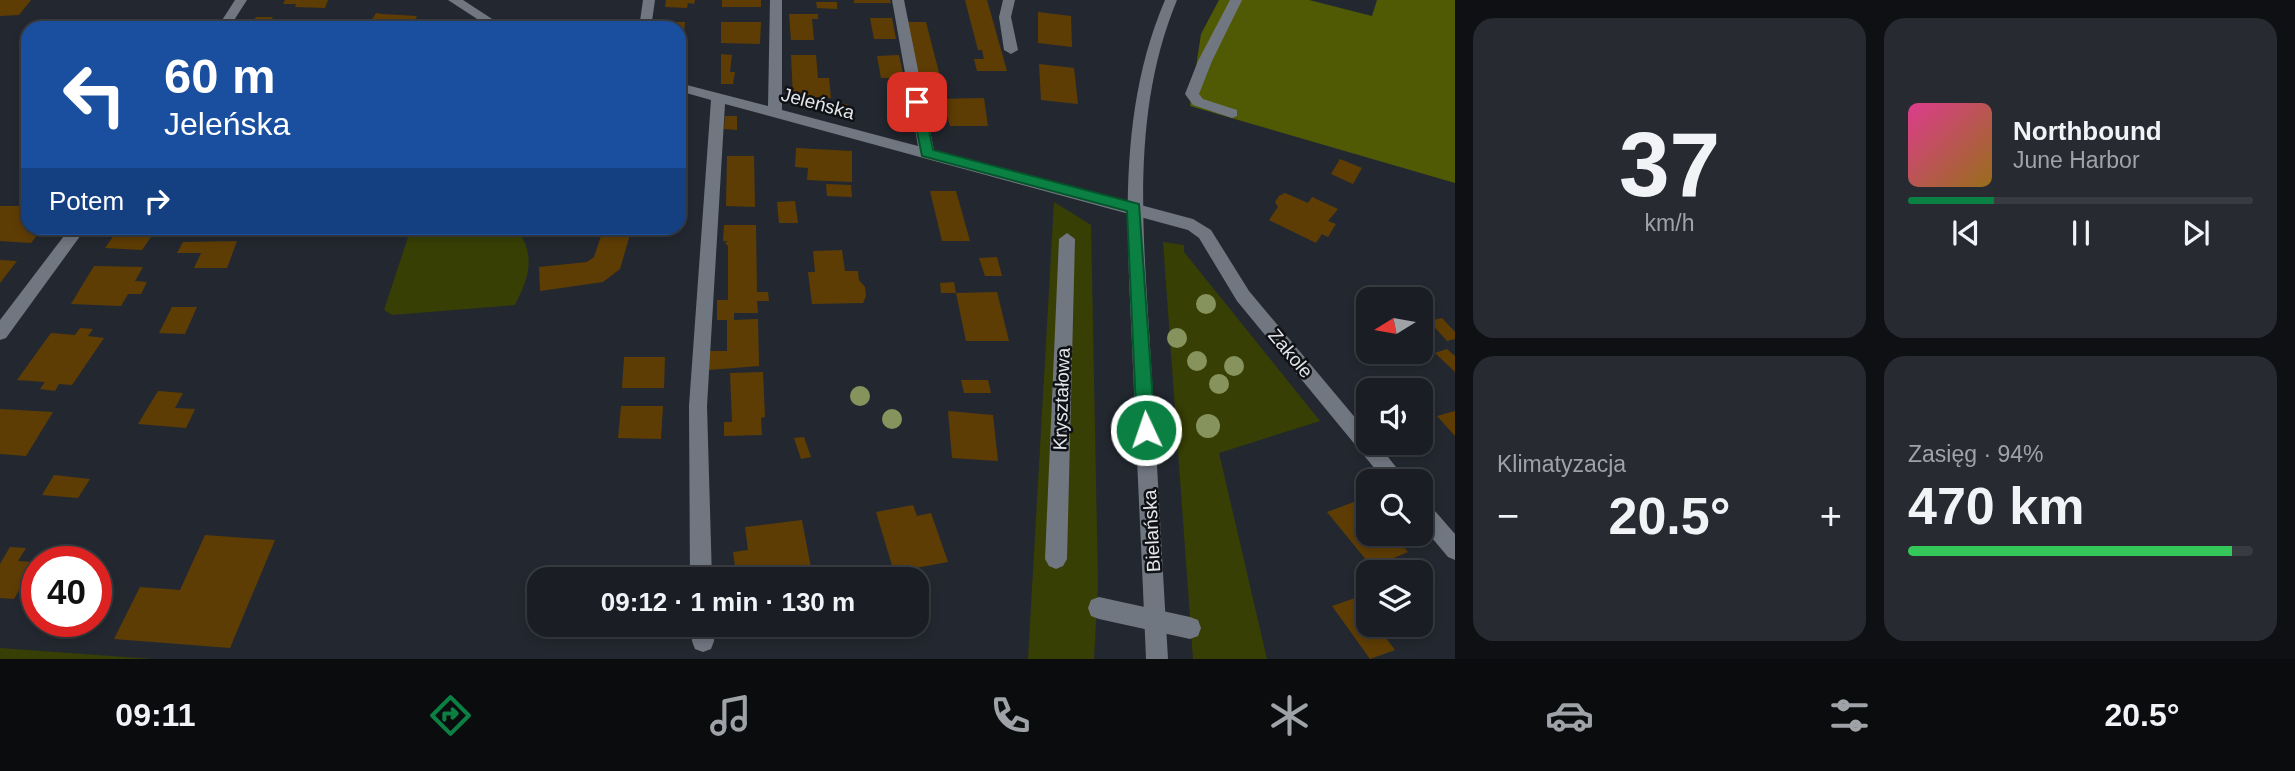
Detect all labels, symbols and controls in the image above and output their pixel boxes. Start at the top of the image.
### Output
icon: left [49,49,140,140]
text: 60 m [164,49,276,103]
pin [887,72,947,132]
icon: arrive [898,83,936,121]
street label: Jeleńska [779,84,857,123]
text: Jeleńska [164,106,290,142]
text: 37 [1619,114,1720,215]
text: Northbound [2013,116,2162,146]
text: June Harbor [2013,147,2140,173]
icon: right [138,182,176,220]
text: Potem [49,186,124,216]
text: km/h [1645,210,1694,236]
icon: previous [1947,214,1985,252]
icon: pause [2062,214,2100,252]
icon: next [2177,214,2215,252]
north arrow [1356,287,1433,364]
map controls [1356,287,1433,637]
street label: Zakole [1264,325,1317,382]
street label: Kryształowa [1049,347,1074,451]
button: sound [1356,378,1433,455]
position arrow [1109,393,1183,467]
text: Zasięg · 94% [1908,441,2044,467]
text: Klimatyzacja [1497,451,1626,477]
button: search [1356,469,1433,546]
text: 470 km [1908,477,2084,535]
text: 20.5° [1608,487,1731,545]
street label: Bielańska [1139,489,1164,573]
text: − [1497,495,1519,537]
text: + [1820,495,1842,537]
speed limit sign: 40 [21,546,112,637]
button: layers [1356,560,1433,637]
text: 09:12 · 1 min · 130 m [601,587,855,617]
icon: directions [426,691,475,740]
icon: music [706,691,755,740]
icon: phone [986,691,1035,740]
icon: climate [1265,691,1314,740]
icon: car [1545,691,1594,740]
icon: filters [1825,691,1874,740]
text: 09:11 [115,697,195,733]
text: 20.5° [2104,697,2180,733]

